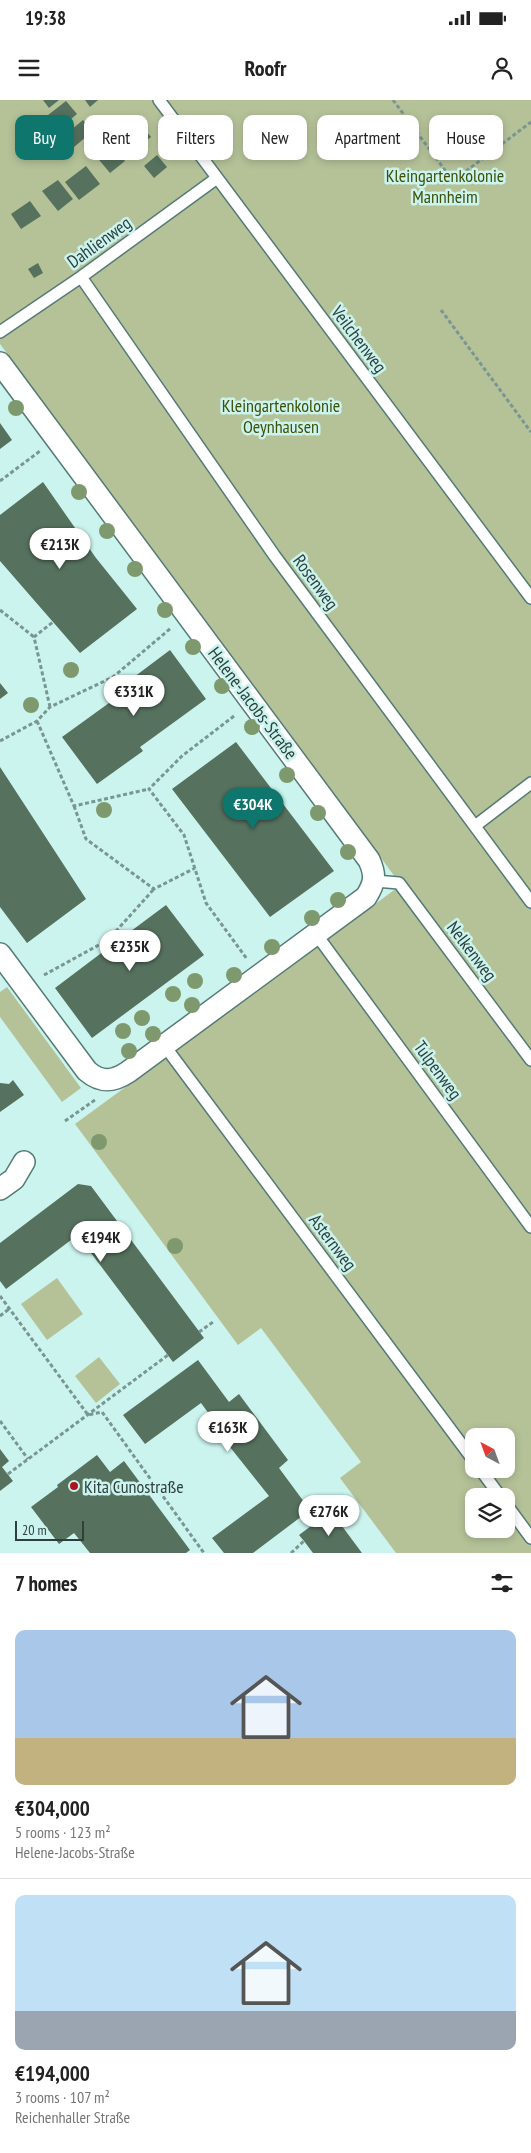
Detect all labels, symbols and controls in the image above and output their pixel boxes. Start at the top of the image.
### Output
text: 19:38 [25,6,66,30]
icon: menu [15,54,43,82]
text: Roofr [245,54,286,82]
icon: person [488,54,516,82]
chip: Buy [15,115,74,160]
chip: Rent [84,115,148,160]
chip: Filters [158,115,233,160]
chip: New [243,115,307,160]
chip: Apartment [317,115,419,160]
chip: House [429,115,503,160]
park label: Kleingartenkolonie Mannheim [386,164,504,208]
street label: Dahlienweg [62,211,136,273]
street label: Veilchenweg [326,300,392,377]
park label: Kleingartenkolonie Oeynhausen [222,394,340,438]
pin: €213K [25,528,95,570]
text: €213K [41,534,79,554]
street label: Rosenweg [288,550,344,614]
street label: Helene-Jacobs-Straße [203,642,303,764]
pin: €331K [99,674,169,717]
text: €331K [115,681,153,701]
pin: €304K [218,788,288,830]
text: €304K [234,794,272,814]
street label: Nelkenweg [442,917,502,985]
pin: €235K [95,930,165,972]
text: €235K [111,936,149,956]
street label: Tulpenweg [409,1036,467,1104]
street label: Asternweg [304,1209,362,1275]
pin: €194K [66,1220,136,1263]
text: €194K [82,1227,120,1247]
pin: €163K [193,1410,263,1453]
text: €163K [209,1417,247,1437]
north arrow [465,1428,515,1478]
map controls [465,1428,515,1538]
place label: Kita Cunostraße [84,1475,184,1498]
marker: Kita Cunostraße [68,1480,80,1492]
button: layers [465,1488,515,1538]
pin: €276K [294,1494,364,1537]
text: €276K [310,1501,348,1521]
scale bar [15,1518,84,1541]
text: 20 m [22,1521,47,1539]
icon: filters [488,1569,516,1597]
text: 7 homes [15,1570,77,1597]
icon: home [221,1662,311,1752]
text: €304,000 [15,1795,90,1822]
text: 5 rooms · 123 m² [15,1822,111,1842]
text: Helene-Jacobs-Straße [15,1842,135,1862]
icon: home [221,1928,311,2018]
text: €194,000 [15,2060,90,2087]
text: 3 rooms · 107 m² [15,2087,110,2107]
text: Reichenhaller Straße [15,2107,130,2127]

